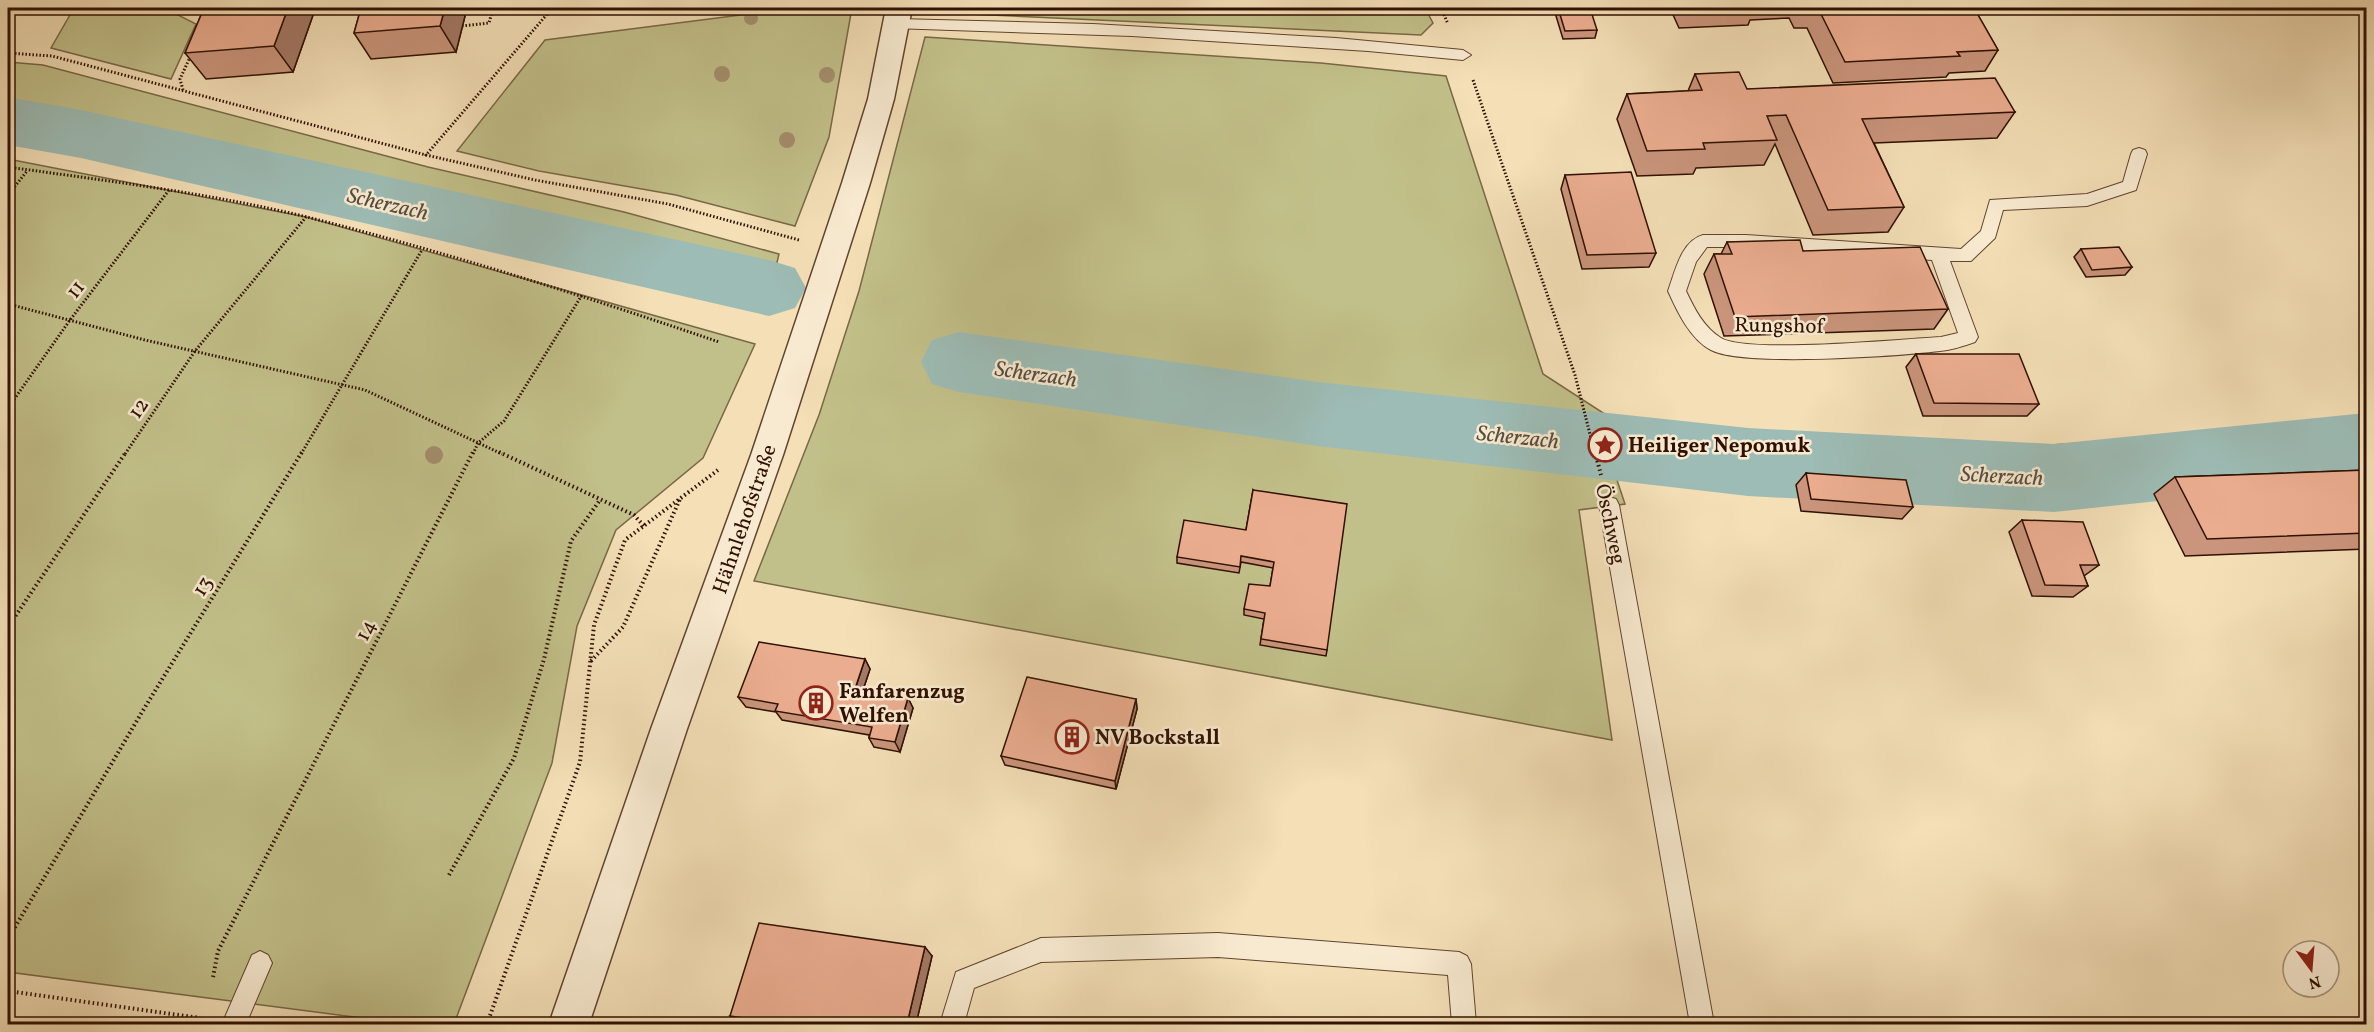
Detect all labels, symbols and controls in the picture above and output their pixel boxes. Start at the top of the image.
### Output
water label: Scherzach [344,181,431,230]
street label: 11 [60,275,93,305]
street label: Rungshof [1734,311,1826,342]
water label: Scherzach [993,354,1079,397]
street label: 12 [122,393,157,425]
water label: Scherzach [1475,419,1560,458]
place icon: Heiliger Nepomuk [1587,427,1623,463]
place label: Heiliger Nepomuk [1628,432,1810,461]
street label: Hähnlehofstraße [706,441,785,598]
water label: Scherzach [1960,460,2044,495]
street label: Öschweg [1587,481,1632,567]
street label: 13 [186,571,221,603]
street label: 14 [349,615,384,646]
place label: Fanfarenzug Welfen [839,678,965,731]
building icon: Fanfarenzug Welfen [798,685,834,721]
building icon: NV Bockstall [1054,719,1090,755]
place label: NV Bockstall [1095,724,1220,753]
north arrow [2281,939,2341,999]
text: N [2306,969,2323,994]

